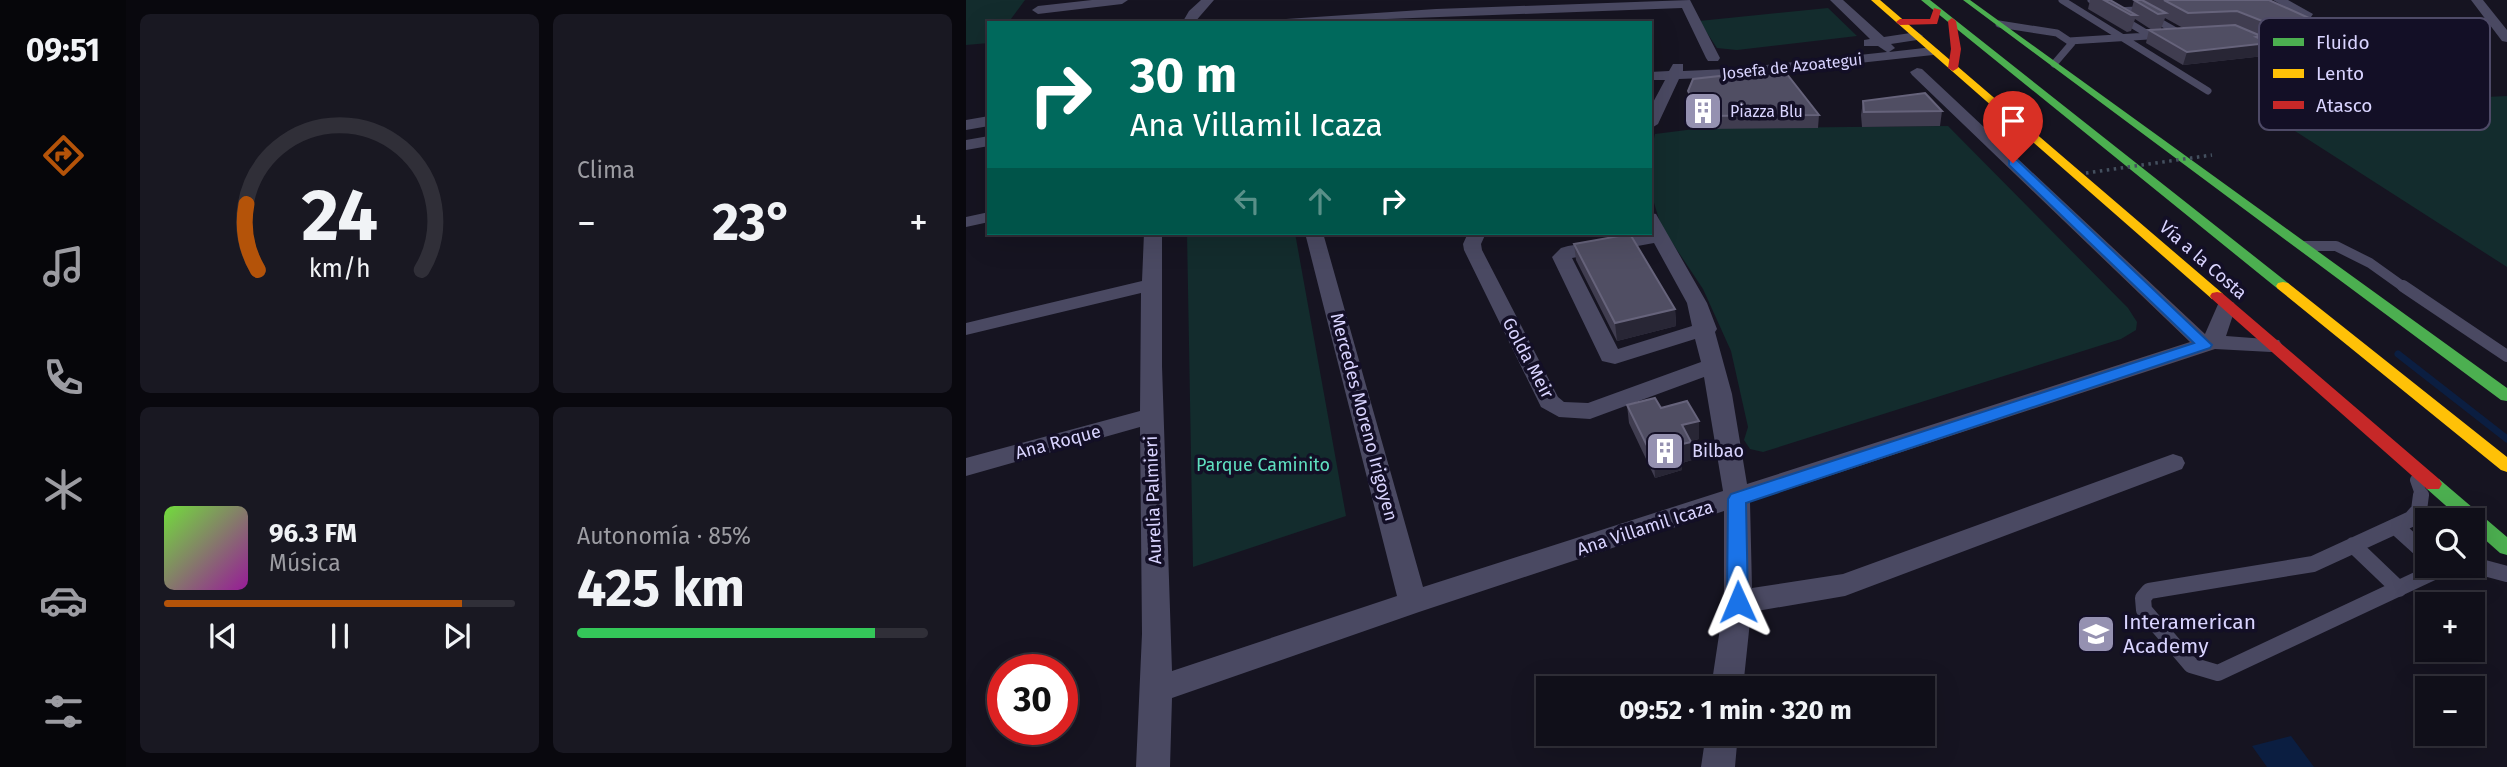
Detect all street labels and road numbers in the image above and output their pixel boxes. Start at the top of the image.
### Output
street label: Josefa de Azoategui [1721,50,1863,83]
street label: Vía a la Costa [2155,216,2251,304]
street label: Mercedes Moreno Irigoyen [1326,311,1402,523]
street label: Golda Meir [1498,314,1558,402]
street label: Ana Roque [1013,420,1103,464]
street label: Aurelia Palmieri [1140,435,1166,565]
street label: Ana Villamil Icaza [1574,496,1716,560]

